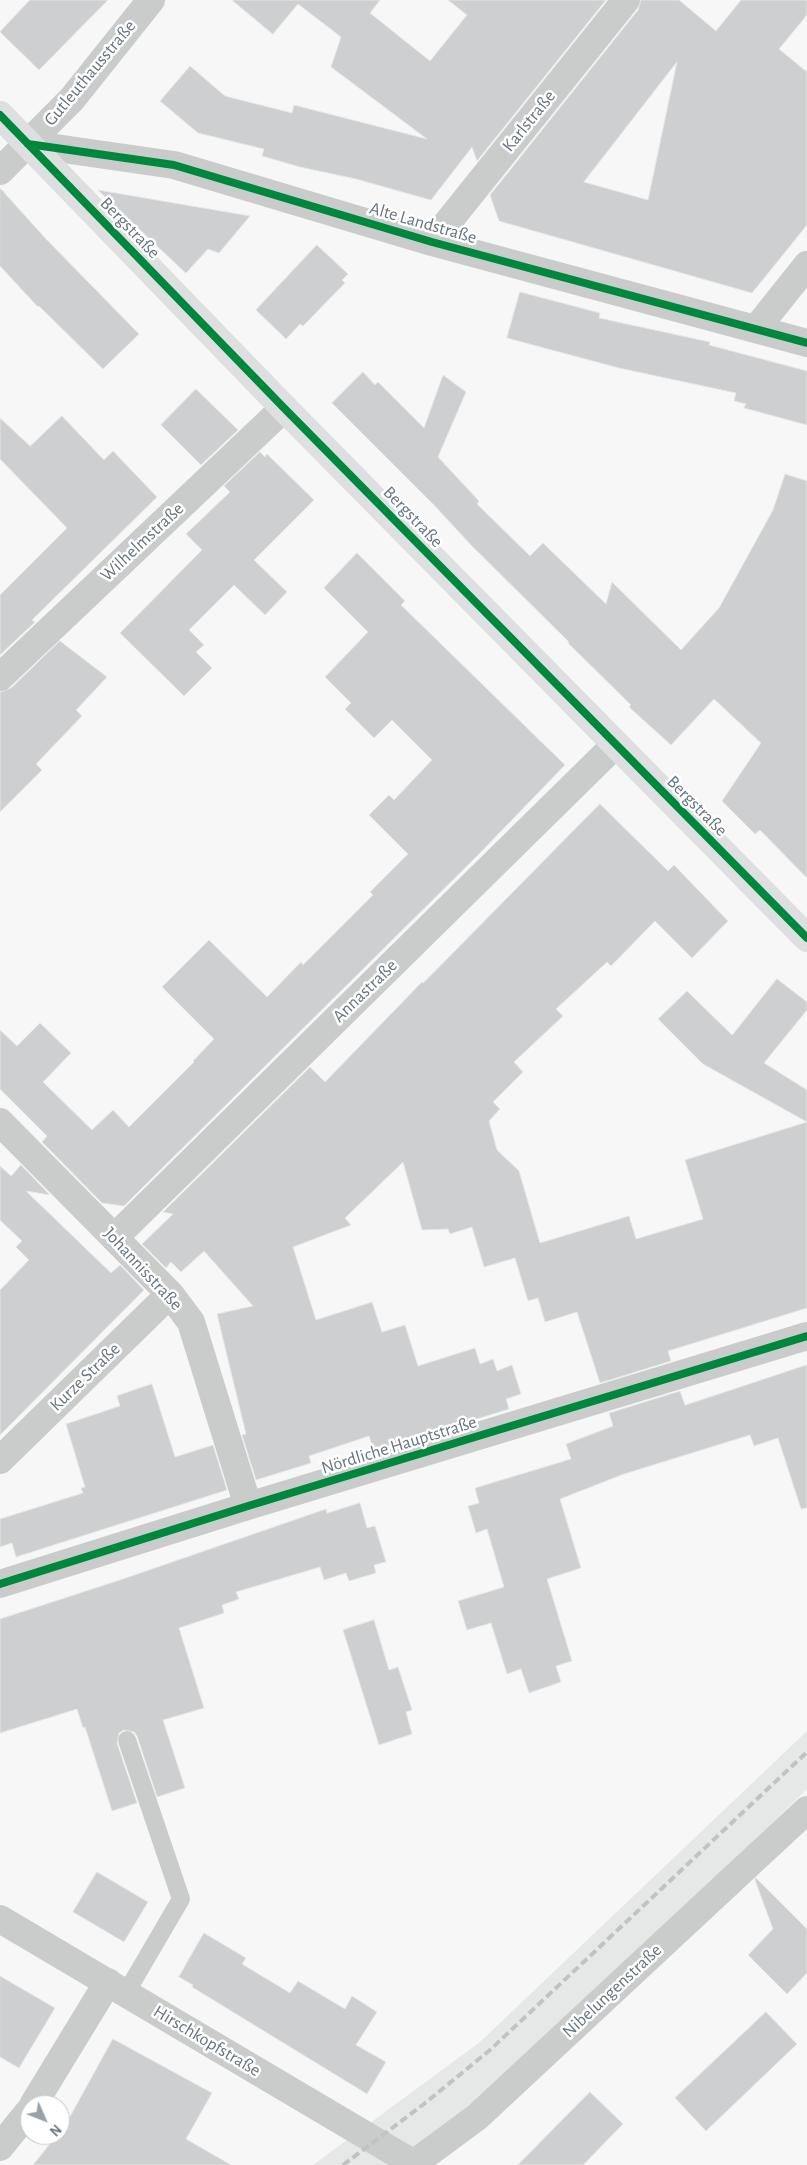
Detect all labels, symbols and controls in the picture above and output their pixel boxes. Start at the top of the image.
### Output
street label: Gutleuthausstraße [40,16,140,130]
street label: Karlstraße [498,86,560,156]
street label: Bergstraße [95,193,165,263]
street label: Alte Landstraße [367,197,479,249]
street label: Bergstraße [378,482,448,552]
street label: Wilhelmstraße [96,498,188,586]
street label: Bergstraße [662,771,732,841]
street label: Annastraße [328,955,402,1027]
street label: Johannisstraße [99,1223,187,1315]
street label: Kurze Straße [45,1338,125,1416]
street label: Nördliche Hauptstraße [319,1411,479,1479]
street label: Nibelungenstraße [558,1939,666,2043]
street label: Hirschkopfstraße [150,2001,264,2081]
north arrow [20,2095,70,2145]
text: N [47,2121,63,2138]

